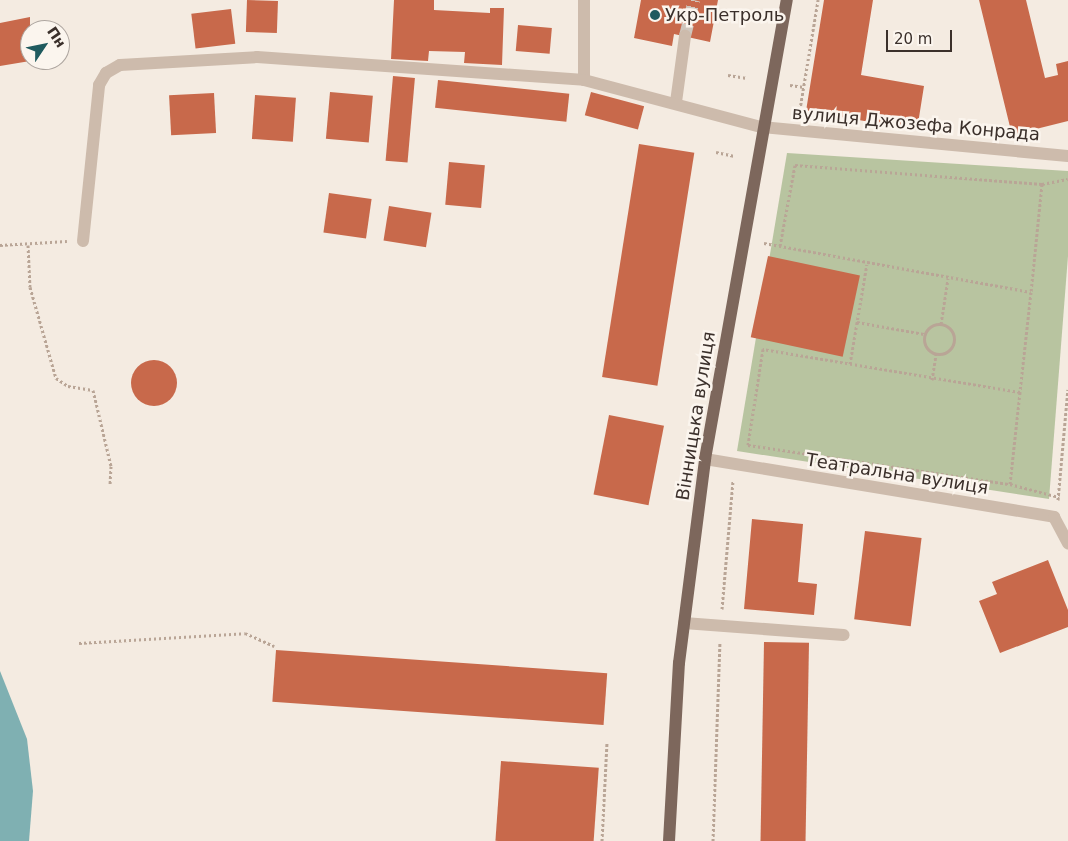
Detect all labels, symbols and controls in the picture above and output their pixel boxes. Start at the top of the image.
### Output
place label: Укр-Петроль [665,4,784,26]
marker: Укр-Петроль [649,9,661,21]
north arrow [20,20,70,70]
scale bar [888,20,954,52]
text: Пн [44,24,69,51]
text: 20 m [894,30,932,48]
street label: вулиця Джозефа Конрада [791,102,1041,146]
street label: Вінницька вулиця [672,330,720,502]
street label: Театральна вулиця [804,449,990,499]

